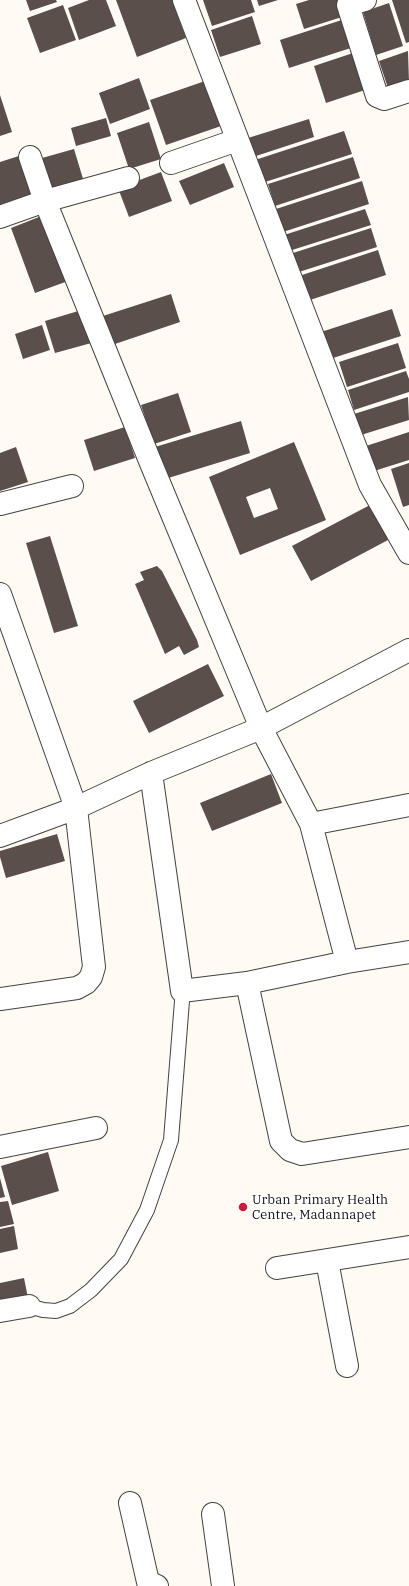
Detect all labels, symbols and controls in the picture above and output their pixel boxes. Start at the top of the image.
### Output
place label: Urban Primary Health Centre, Madannapet [252,1192,388,1223]
marker: Urban Primary Health Centre, Madannapet [237,1201,249,1213]

